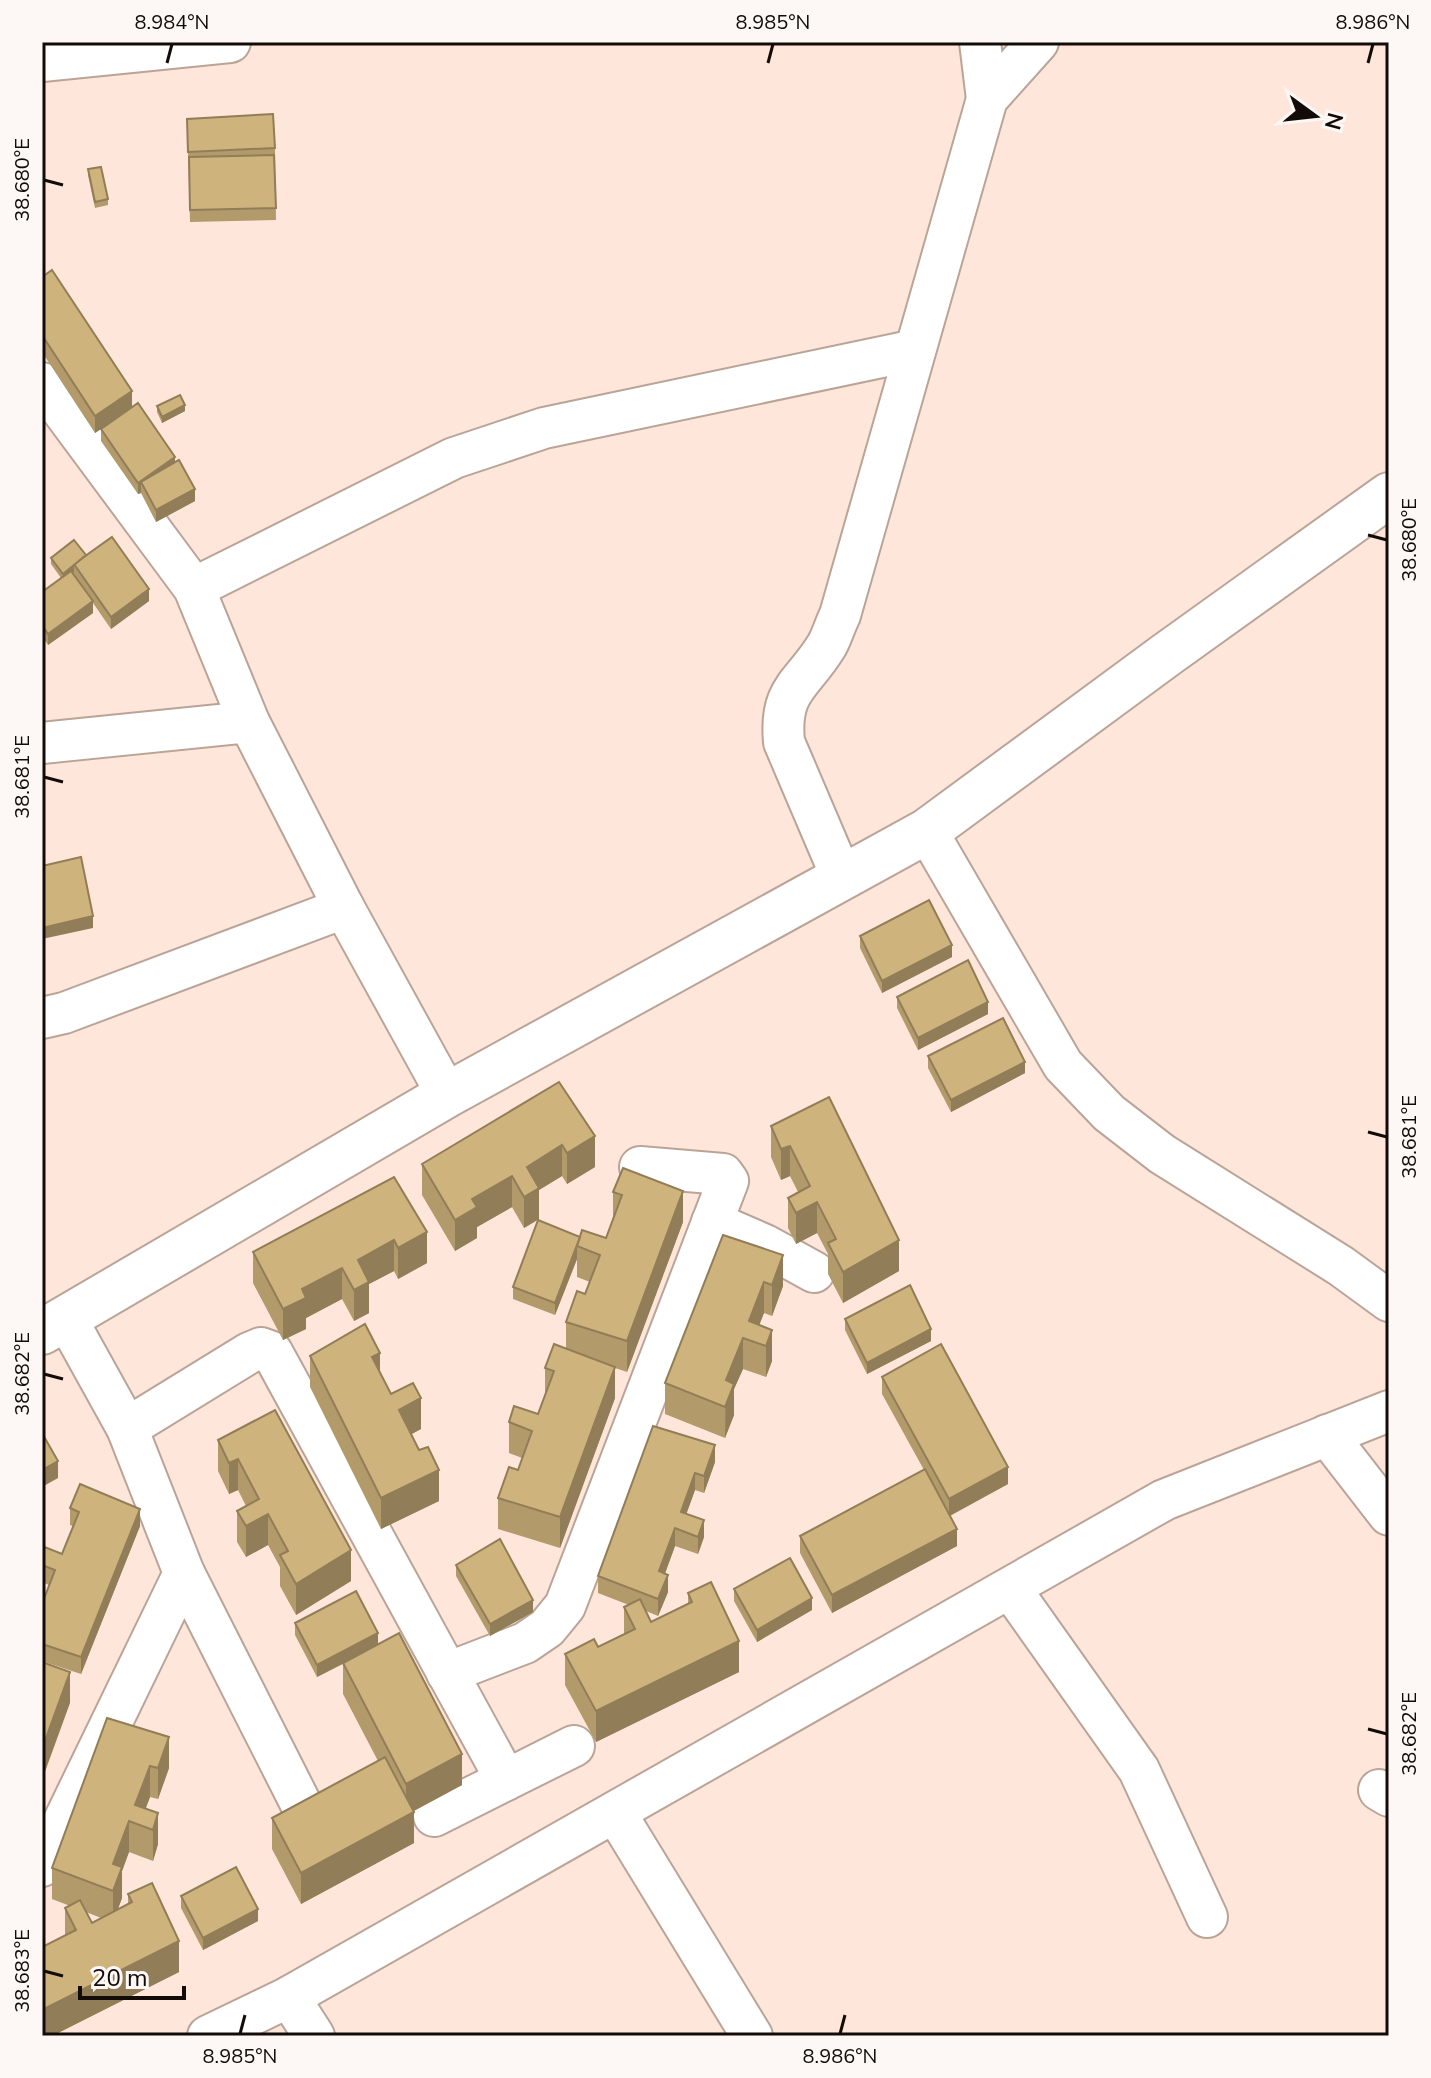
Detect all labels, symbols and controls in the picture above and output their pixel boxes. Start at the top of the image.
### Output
text: 8.984°N [135,9,209,36]
text: 8.985°N [736,9,810,36]
text: 8.986°N [1336,9,1410,36]
north arrow [1275,76,1355,156]
text: N [1317,109,1350,133]
text: 38.680°E [9,138,36,222]
text: 38.680°E [1396,498,1423,582]
text: 38.681°E [9,735,36,819]
text: 38.681°E [1396,1095,1423,1179]
text: 38.682°E [9,1332,36,1416]
text: 38.682°E [1396,1692,1423,1776]
text: 38.683°E [9,1929,36,2013]
scale bar [80,1950,184,2000]
text: 20 m [92,1962,148,1994]
text: 8.985°N [203,2043,277,2070]
text: 8.986°N [803,2043,877,2070]

